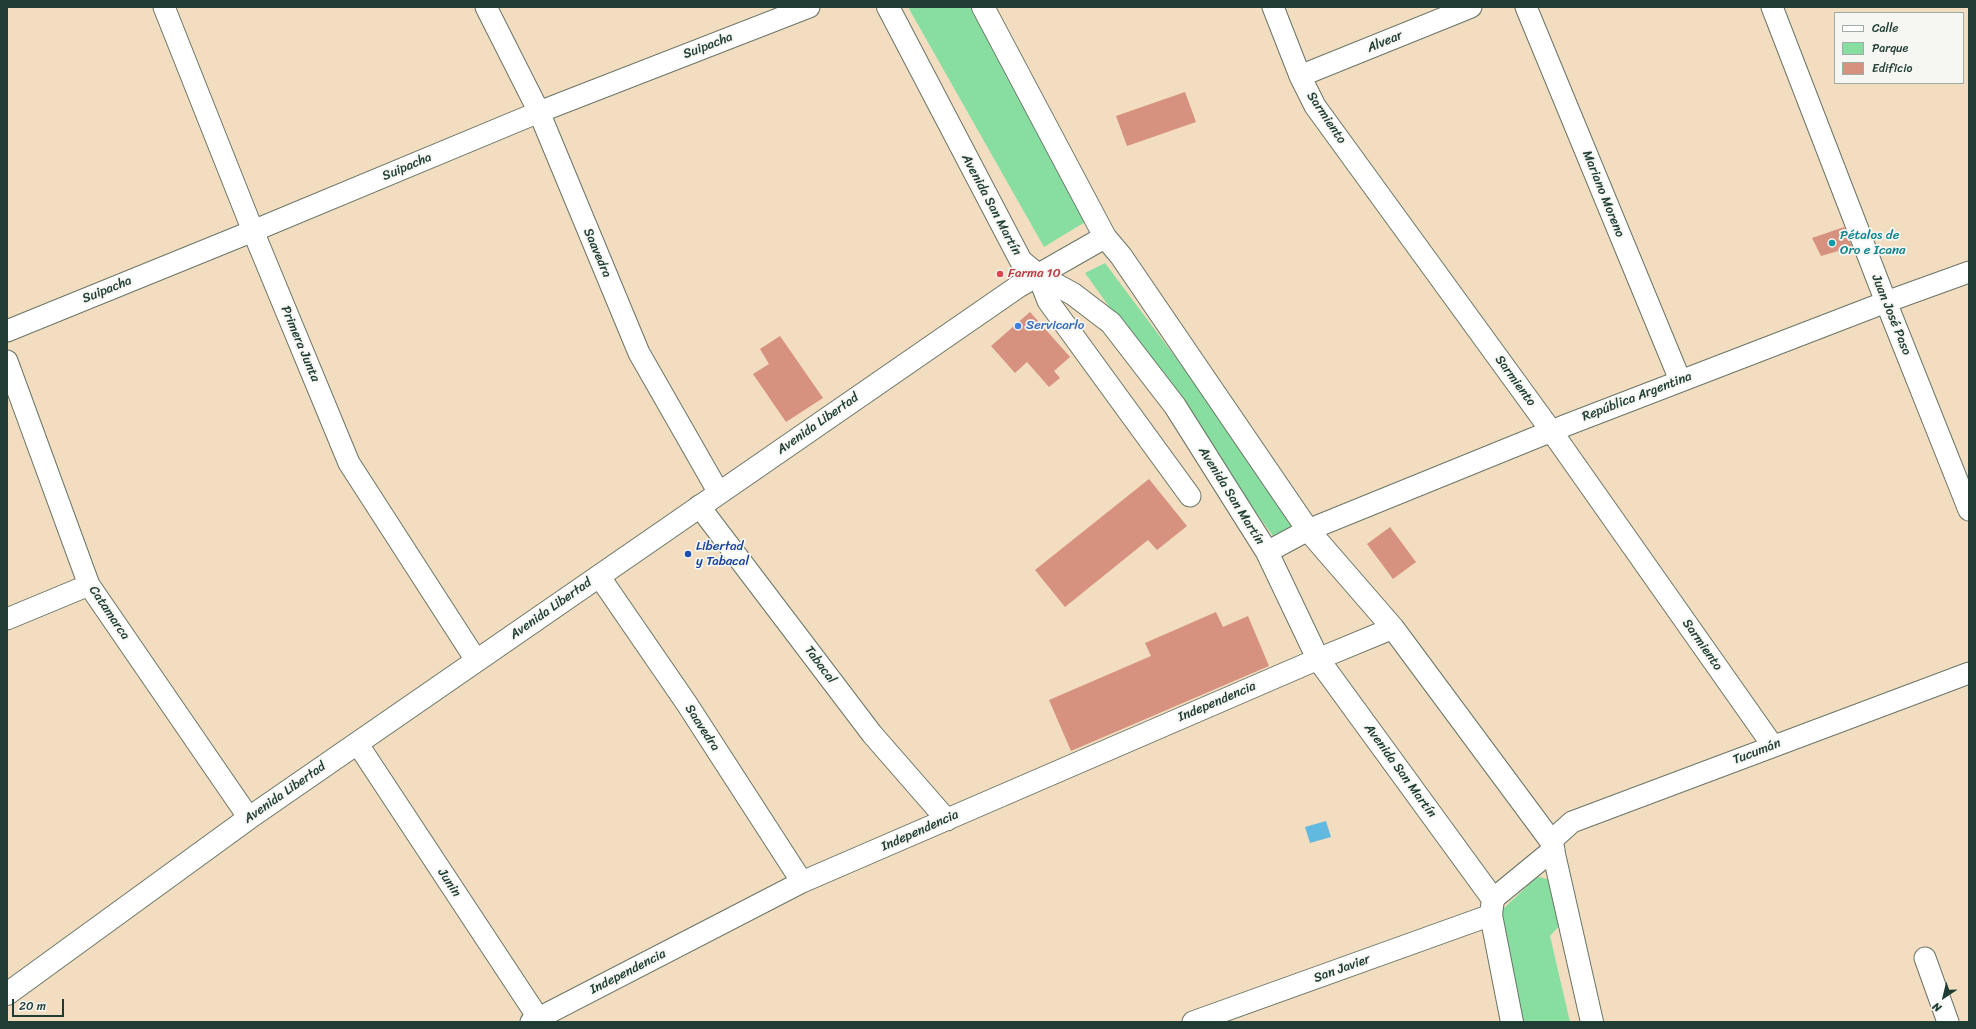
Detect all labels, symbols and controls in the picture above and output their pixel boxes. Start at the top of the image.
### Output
legend [1834,12,1964,84]
text: Calle [1872,17,1899,39]
street label: Alvear [1365,28,1405,56]
street label: Suipacha [681,29,735,63]
text: Parque [1872,37,1908,59]
text: Edificio [1872,57,1912,79]
street label: Sarmiento [1303,89,1349,147]
street label: Mariano Moreno [1578,148,1628,240]
street label: Suipacha [380,150,434,184]
street label: Avenida San Martín [958,152,1024,258]
street label: Saavedra [580,226,614,280]
place label: Pétalos de Oro e Icana [1840,228,1905,259]
marker: Pétalos de Oro e Icana [1827,238,1837,248]
place label: Farma 10 [1008,266,1061,282]
marker: Farma 10 [995,269,1005,279]
street label: Juan José Paso [1868,272,1914,358]
street label: Suipacha [80,273,134,307]
street label: Primera Junta [277,304,323,384]
place label: Servicarlo [1026,318,1084,334]
marker: Servicarlo [1013,321,1023,331]
street label: Sarmiento [1491,352,1539,410]
street label: República Argentina [1580,369,1694,425]
street label: Avenida Libertad [774,390,862,458]
street label: Avenida San Martín [1195,444,1267,548]
place label: Libertad y Tabacal [696,539,749,570]
marker: Libertad y Tabacal [683,549,693,559]
street label: Avenida Libertad [507,575,595,643]
street label: Catamarca [85,583,133,643]
street label: Sarmiento [1679,616,1725,674]
street label: Tabacal [801,643,839,687]
street label: Independencia [1176,679,1258,725]
street label: Saavedra [681,702,723,754]
street label: Avenida San Martín [1361,721,1439,821]
street label: Tucumán [1731,736,1783,768]
street label: Avenida Libertad [241,759,329,827]
street label: Independencia [879,807,961,855]
street label: Junin [434,866,464,900]
street label: Independencia [587,946,669,998]
street label: San Javier [1312,952,1372,986]
north arrow [1924,977,1964,1017]
scale bar [14,991,66,1017]
text: 20 m [19,995,46,1017]
text: N [1928,997,1945,1017]

